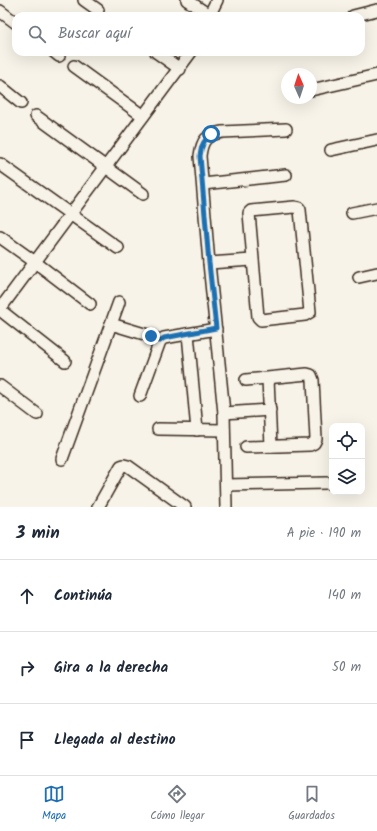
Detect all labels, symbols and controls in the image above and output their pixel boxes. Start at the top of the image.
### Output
search box [12,12,365,56]
text: Buscar aquí [58,22,131,46]
icon: search [26,23,48,45]
north arrow [281,68,317,104]
route start [202,125,220,143]
route end [142,327,160,345]
map controls [329,423,365,495]
button: locate [329,423,365,459]
button: layers [329,459,365,495]
text: 3 min [16,520,60,547]
text: A pie · 190 m [287,523,361,544]
text: Continúa [54,584,112,608]
icon: ahead [16,585,38,607]
text: 140 m [328,585,361,606]
text: Gira a la derecha [54,656,168,680]
icon: right [16,657,38,679]
text: 50 m [332,657,361,678]
text: Llegada al destino [54,728,176,752]
icon: arrive [16,729,38,751]
tab: Mapa [42,783,66,825]
tab: Cómo llegar [150,783,204,825]
tab: Guardados [288,783,335,825]

